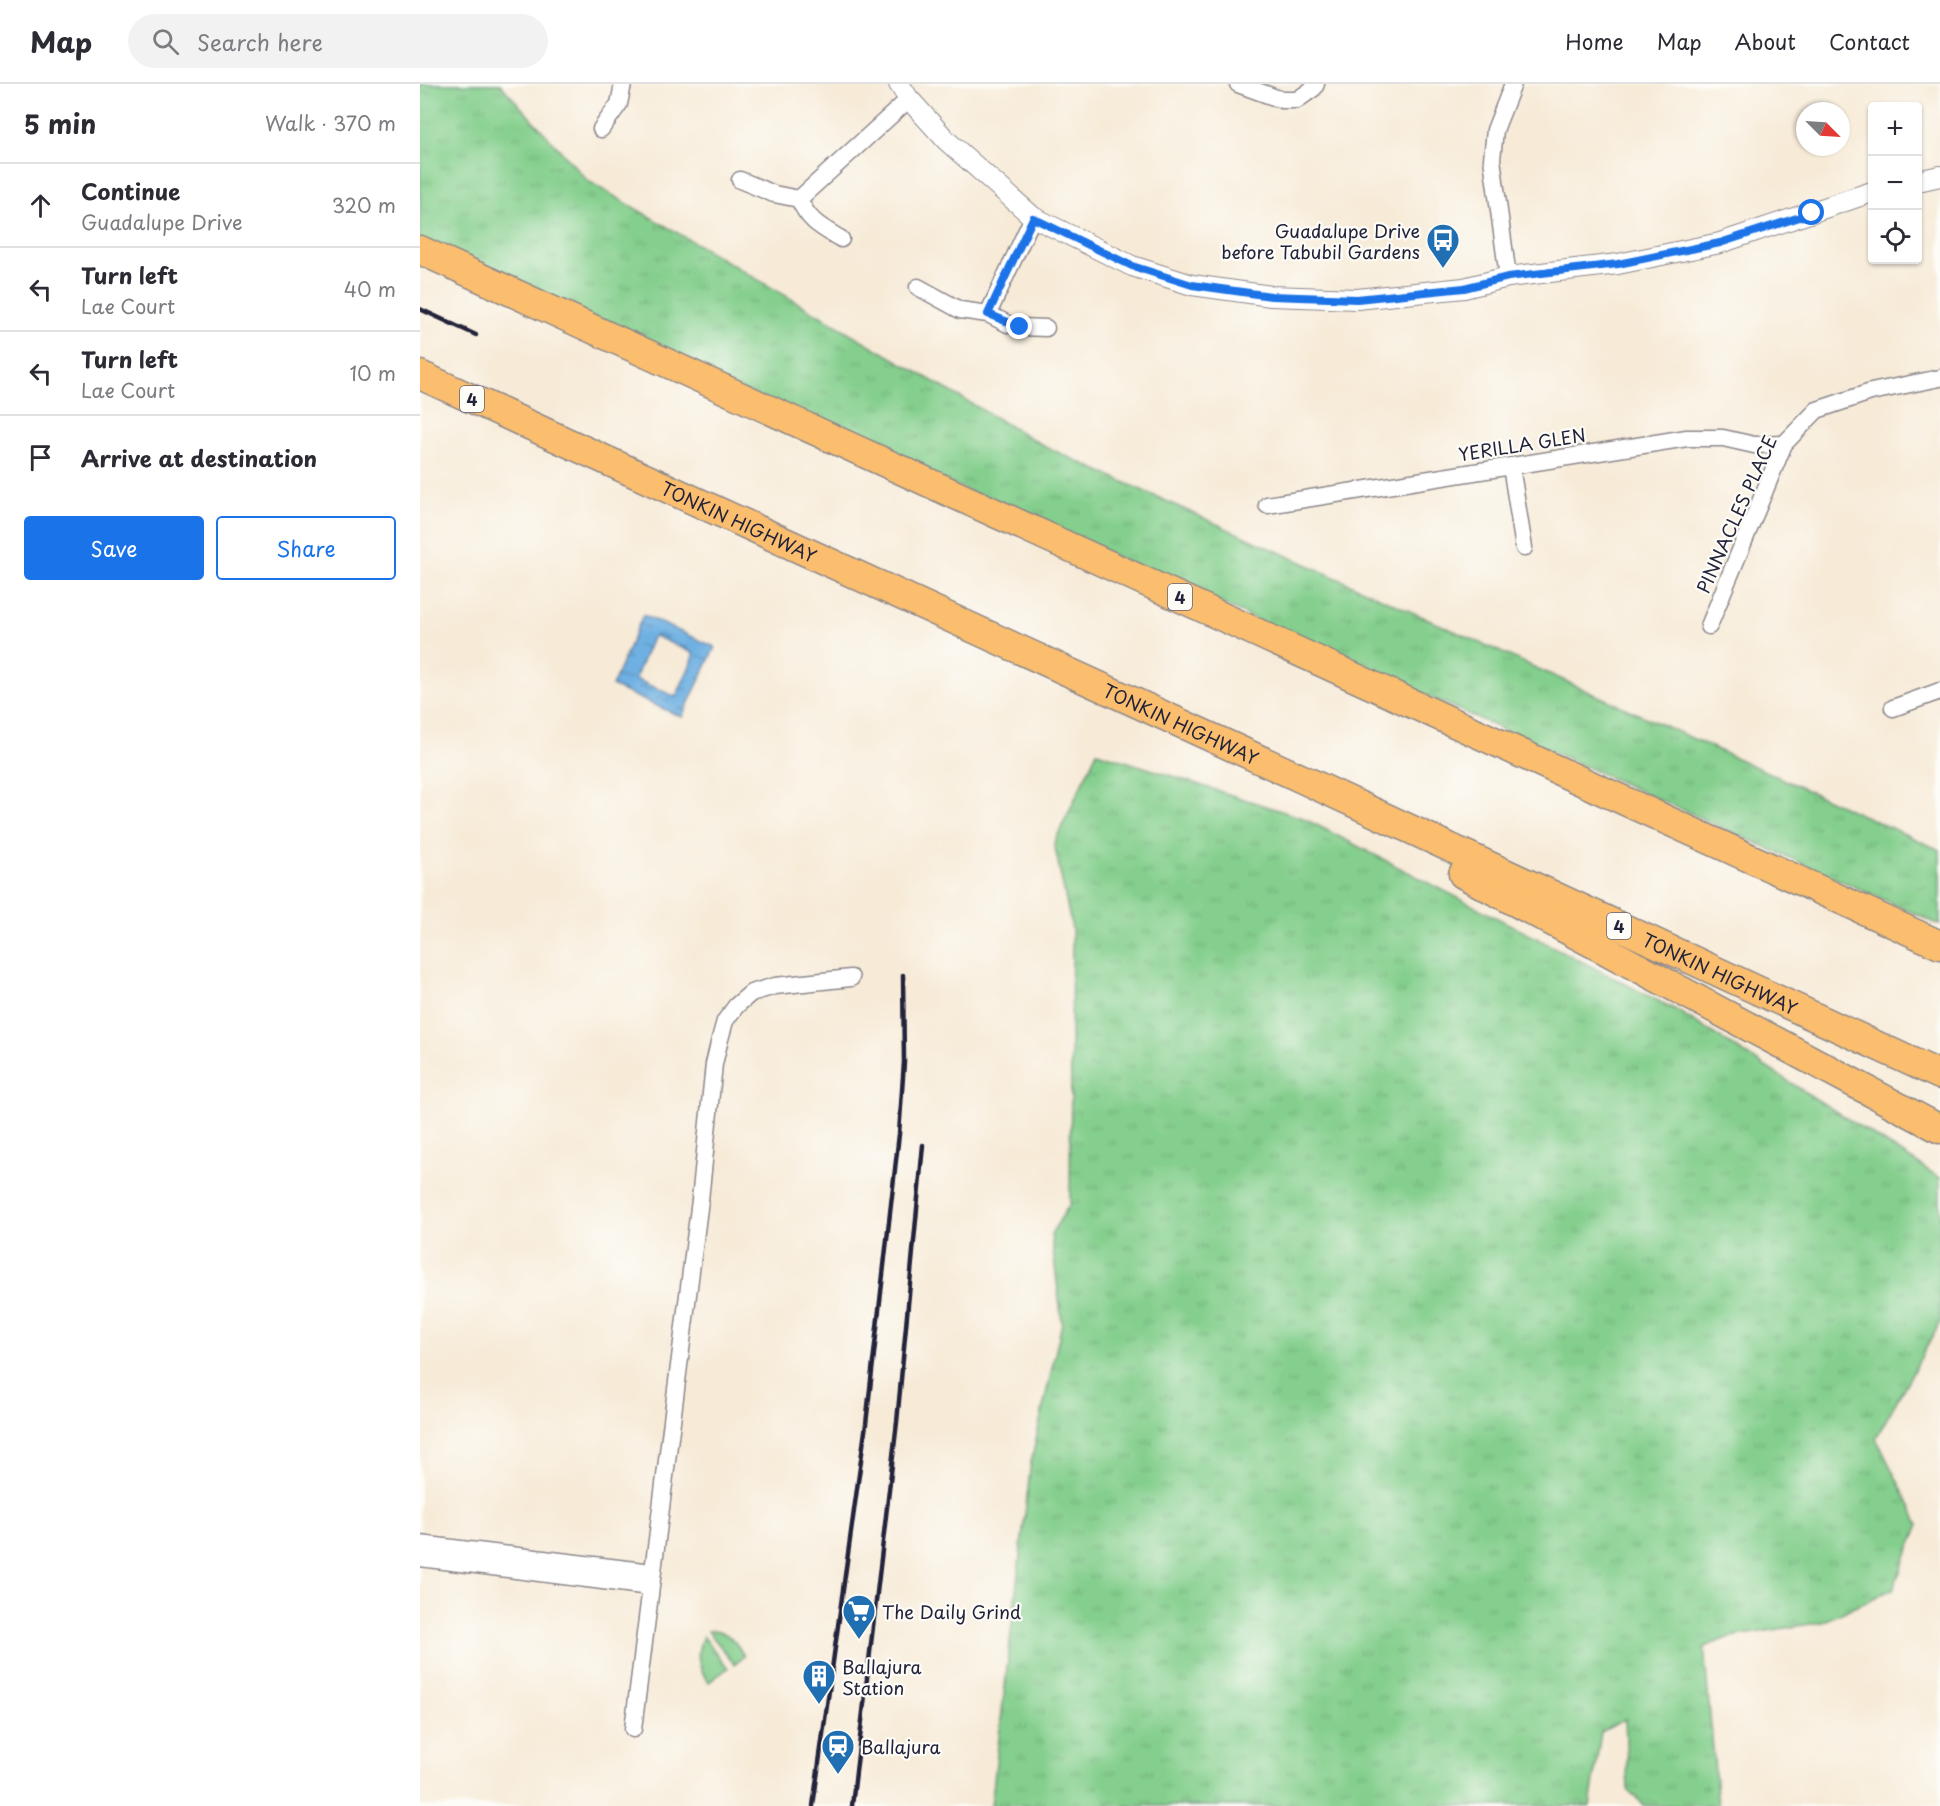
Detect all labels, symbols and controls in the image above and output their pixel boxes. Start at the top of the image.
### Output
search box [128,14,548,68]
text: Map [30,20,92,63]
icon: search [149,25,182,58]
text: Search here [197,25,323,58]
text: Home [1565,25,1624,57]
text: Map [1657,25,1702,57]
text: About [1735,25,1796,57]
text: Contact [1829,25,1910,57]
north arrow [1796,102,1850,156]
map controls [1868,102,1922,264]
button: + [1868,102,1922,156]
text: 5 min [24,104,96,143]
text: Walk · 370 m [265,108,396,138]
button: − [1868,156,1922,210]
text: Continue [81,174,180,207]
icon: ahead [24,189,57,222]
text: 320 m [332,190,396,220]
route start [1798,199,1824,225]
text: Guadalupe Drive [81,207,243,237]
button: locate [1868,210,1922,264]
place label: Guadalupe Drive before Tabubil Gardens [1222,217,1420,265]
bus stop icon: Guadalupe Drive before Tabubil Gardens [1425,222,1461,269]
text: Turn left [81,258,178,291]
icon: left [24,273,57,306]
text: 40 m [344,274,396,304]
text: Lae Court [81,291,175,321]
route end [1006,313,1032,339]
text: Turn left [81,342,178,375]
icon: left [24,357,57,390]
text: 10 m [349,358,396,388]
text: Lae Court [81,375,175,405]
road number: 4 [460,386,484,412]
street label: YERILLA GLEN [1457,421,1587,467]
street label: PINNACLES PLACE [1689,431,1783,597]
icon: arrive [24,441,57,474]
text: Arrive at destination [81,441,317,474]
street label: TONKIN HIGHWAY [657,474,821,569]
button: Save [24,516,204,580]
button: Share [216,516,396,580]
road number: 4 [1168,584,1192,610]
street label: TONKIN HIGHWAY [1099,676,1263,771]
road number: 4 [1607,913,1631,939]
street label: TONKIN HIGHWAY [1638,925,1802,1021]
supermarket icon: The Daily Grind [841,1593,877,1640]
place label: The Daily Grind [882,1598,1021,1625]
place label: Ballajura Station [842,1653,922,1701]
building icon: Ballajura Station [801,1658,837,1705]
station icon: Ballajura [820,1728,856,1775]
place label: Ballajura [861,1733,941,1760]

